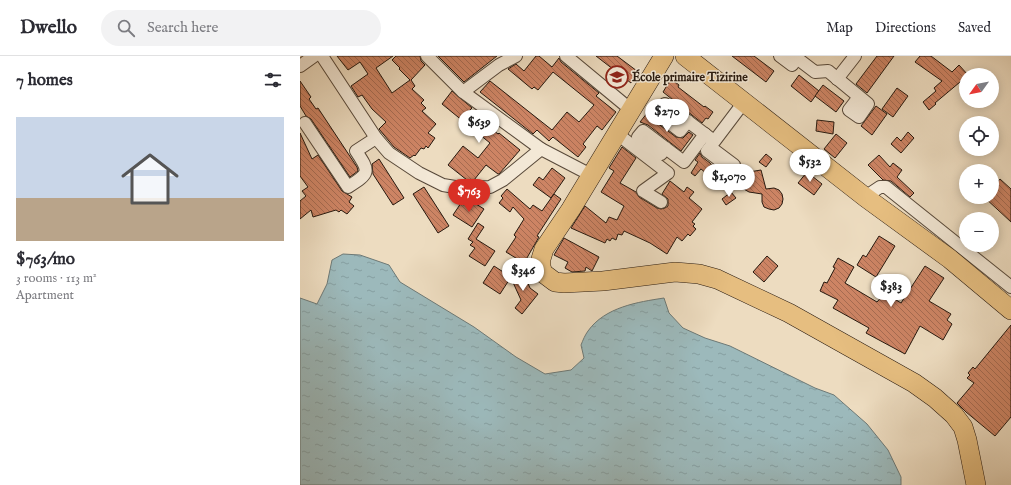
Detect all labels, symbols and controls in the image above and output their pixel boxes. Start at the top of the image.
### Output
search box [101,10,381,46]
text: Dwello [20,16,77,40]
icon: search [115,17,137,39]
text: Search here [147,18,218,37]
text: Map [826,19,853,37]
text: Directions [875,19,936,37]
text: Saved [958,19,991,37]
school or university icon: École primaire Tizirine [604,64,630,90]
north arrow [959,68,999,108]
map controls [959,68,999,252]
icon: filters [262,69,284,91]
place label: École primaire Tizirine [632,69,748,86]
text: 7 homes [16,70,73,91]
pin: $270 [643,99,691,133]
text: $270 [654,103,680,120]
pin: $639 [455,110,503,144]
text: $639 [467,114,491,131]
button: locate [959,116,999,156]
icon: home [114,143,186,215]
pin: $532 [786,149,834,183]
text: $532 [799,153,821,170]
pin: $1,070 [696,164,762,198]
button: + [959,164,999,204]
text: $1,070 [712,168,746,185]
pin: $763 [445,179,493,213]
text: $763 [457,183,481,200]
button: − [959,212,999,252]
text: $763/mo [16,249,75,270]
pin: $346 [499,258,547,292]
text: $346 [511,262,535,279]
text: 3 rooms · 113 m² [16,270,97,287]
pin: $383 [867,274,915,308]
text: $383 [880,278,902,295]
text: Apartment [16,287,74,304]

